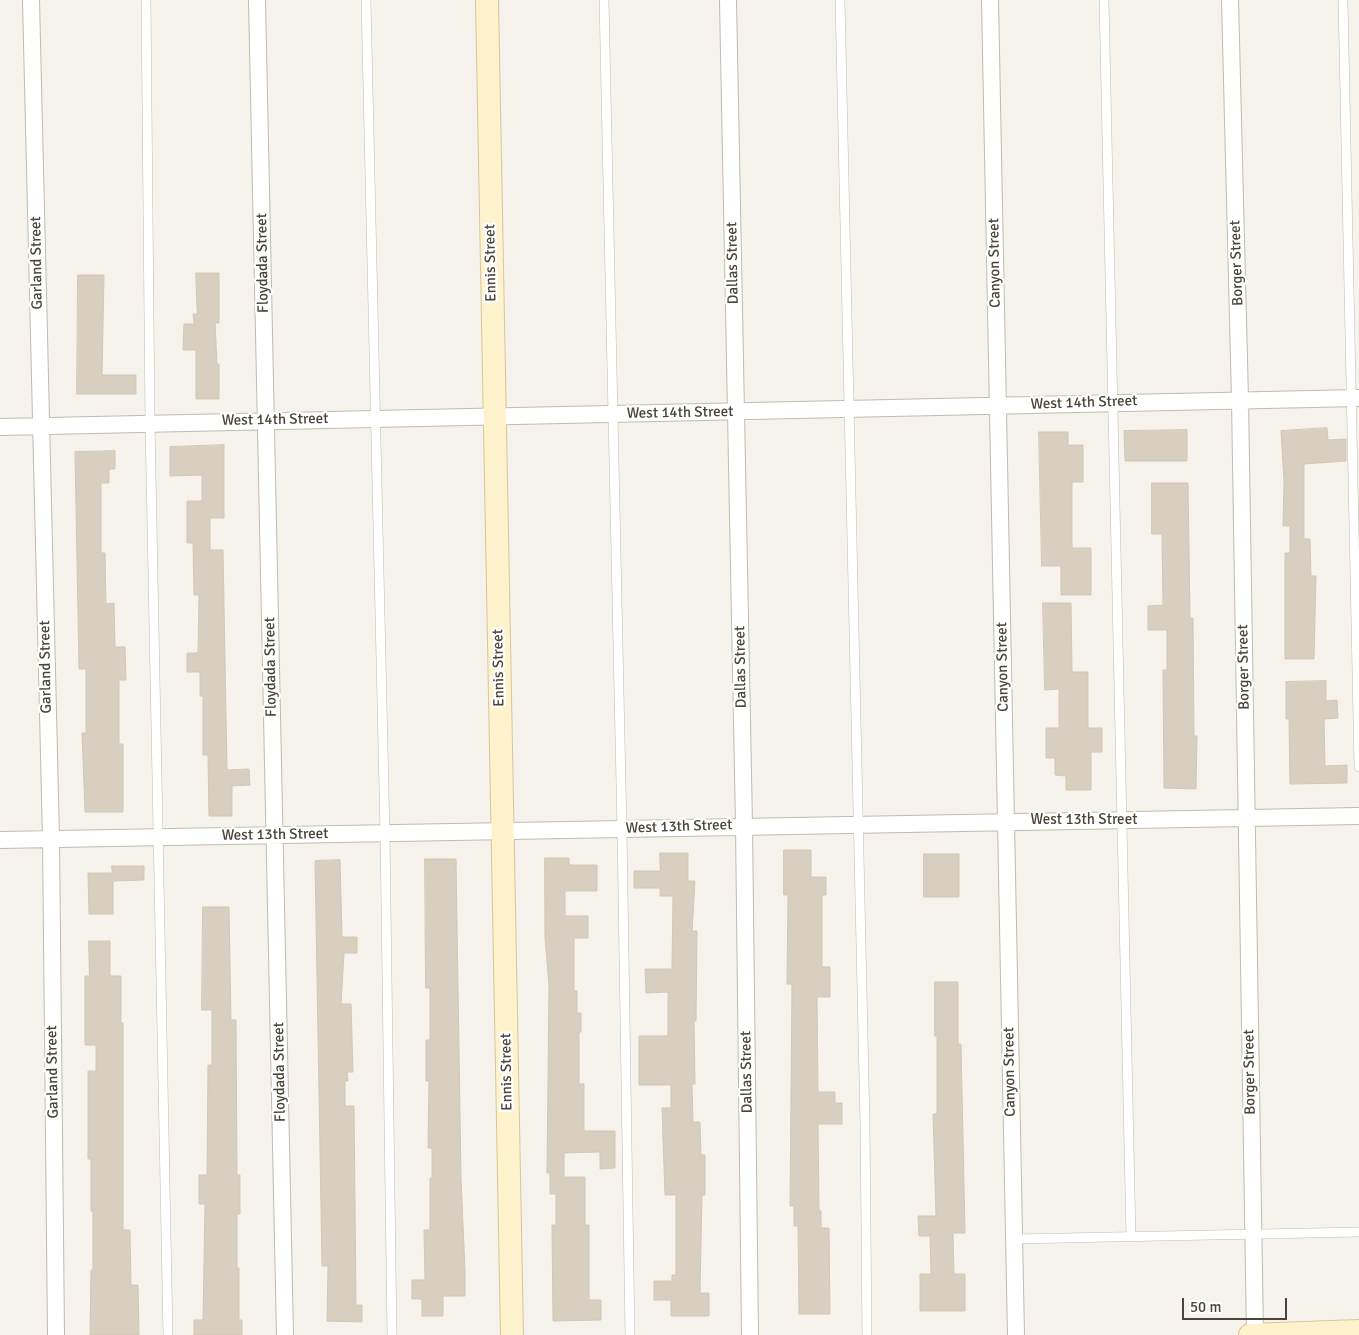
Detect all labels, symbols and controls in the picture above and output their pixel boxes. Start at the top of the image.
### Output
street label: Floydada Street [253,213,273,313]
street label: Garland Street [27,216,47,310]
street label: Canyon Street [985,218,1005,308]
street label: Borger Street [1227,220,1247,306]
street label: Dallas Street [723,222,743,304]
street label: Ennis Street [481,224,501,302]
street label: West 14th Street [1030,392,1138,414]
street label: West 14th Street [626,403,734,423]
street label: West 14th Street [221,410,329,430]
street label: Floydada Street [261,617,281,717]
street label: Garland Street [36,620,56,714]
street label: Canyon Street [993,622,1013,712]
street label: Borger Street [1234,624,1254,710]
street label: Dallas Street [731,626,751,708]
street label: Ennis Street [489,629,509,707]
street label: West 13th Street [1031,811,1137,829]
street label: West 13th Street [625,816,733,838]
street label: West 13th Street [221,825,329,845]
street label: Floydada Street [270,1022,290,1122]
street label: Garland Street [43,1025,63,1119]
street label: Canyon Street [1000,1027,1020,1117]
street label: Borger Street [1240,1029,1260,1115]
street label: Dallas Street [737,1031,757,1113]
street label: Ennis Street [497,1033,517,1111]
scale bar [1184,1288,1289,1320]
text: 50 m [1190,1298,1221,1316]

